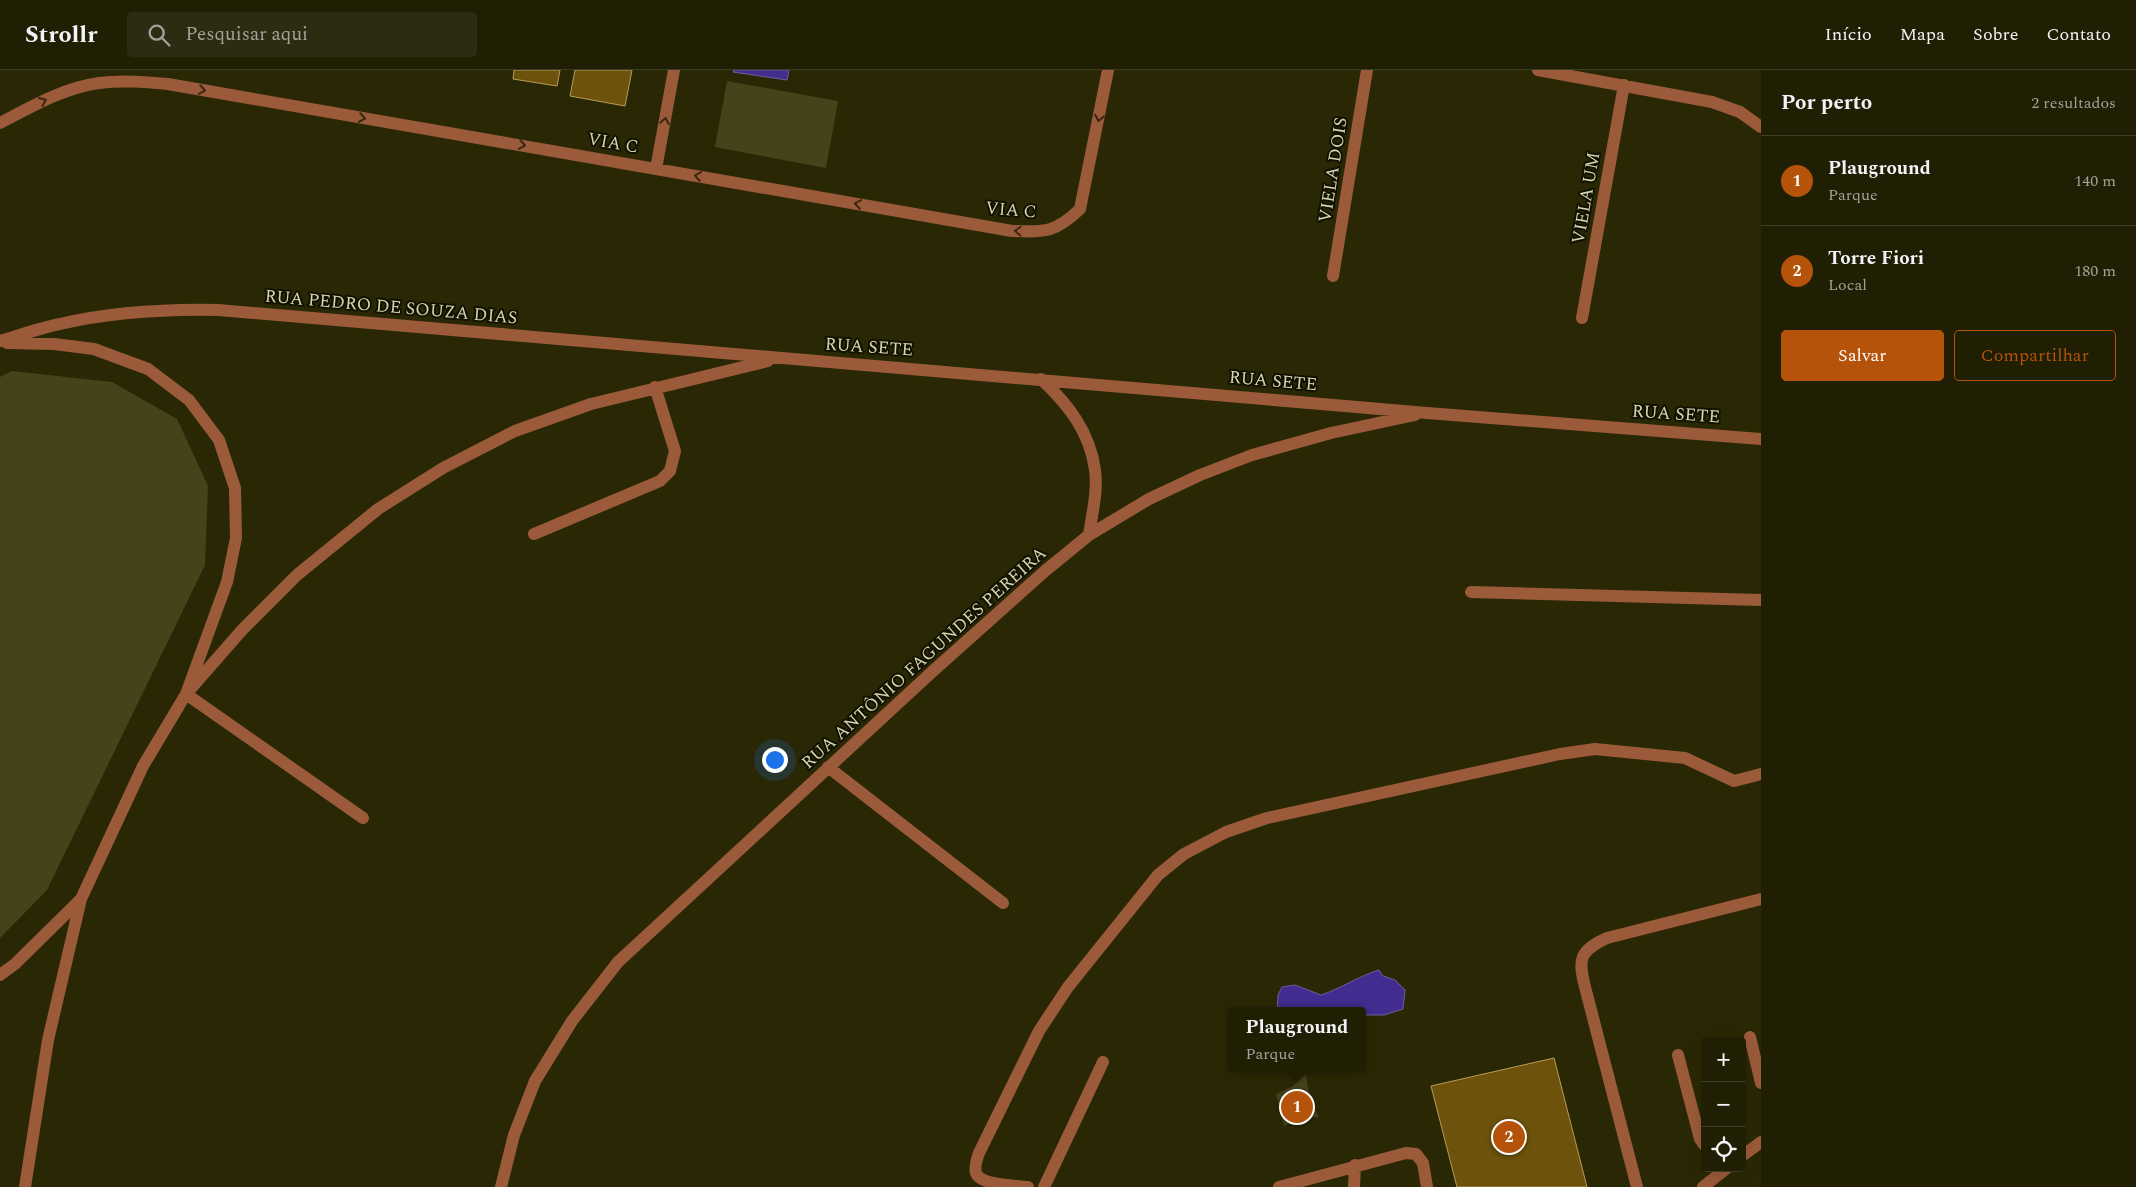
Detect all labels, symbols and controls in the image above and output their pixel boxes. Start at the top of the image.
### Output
search box [127,12,477,57]
text: Strollr [25,17,97,53]
text: Pesquisar aqui [185,20,308,49]
icon: search [145,21,173,49]
text: Início [1825,21,1872,48]
text: Mapa [1900,21,1945,48]
text: Sobre [1973,21,2018,48]
text: Contato [2046,21,2111,48]
one-way arrow [198,84,206,94]
text: Por perto [1781,87,1872,119]
text: 2 resultados [2031,91,2116,115]
one-way arrow [38,97,47,107]
one-way arrow [358,112,366,122]
one-way arrow [1095,113,1105,122]
street label: VIELA DOIS [1311,115,1355,225]
one-way arrow [660,116,670,125]
street label: VIA C [585,125,641,161]
one-way arrow [518,140,527,150]
street label: VIELA UM [1565,150,1607,246]
text: Plauground [1828,154,1931,183]
text: 1 [1793,169,1801,193]
text: 140 m [2074,169,2116,193]
one-way arrow [694,172,703,182]
text: Parque [1828,183,1878,207]
street label: VIA C [984,194,1038,226]
one-way arrow [854,200,863,210]
one-way arrow [1014,226,1022,237]
text: Torre Fiori [1828,244,1924,273]
text: 2 [1793,259,1801,283]
text: 180 m [2074,259,2116,283]
text: Local [1828,273,1867,297]
street label: RUA PEDRO DE SOUZA DIAS [264,282,518,332]
street label: RUA SETE [824,330,914,364]
button: Salvar [1781,330,1944,381]
button: Compartilhar [1954,330,2116,381]
street label: RUA SETE [1228,364,1318,398]
street label: RUA SETE [1631,397,1721,431]
street label: RUA ANTÔNIO FAGUNDES PEREIRA [795,540,1053,776]
your location [762,747,788,773]
popup [1228,1007,1366,1072]
text: Plauground [1246,1013,1348,1042]
map controls [1701,1037,1746,1172]
button: + [1701,1037,1746,1082]
text: Parque [1246,1042,1295,1066]
button: − [1701,1082,1746,1127]
pin: 1 [1281,1088,1313,1126]
pin: 2 [1493,1118,1525,1156]
button: locate [1701,1127,1746,1172]

